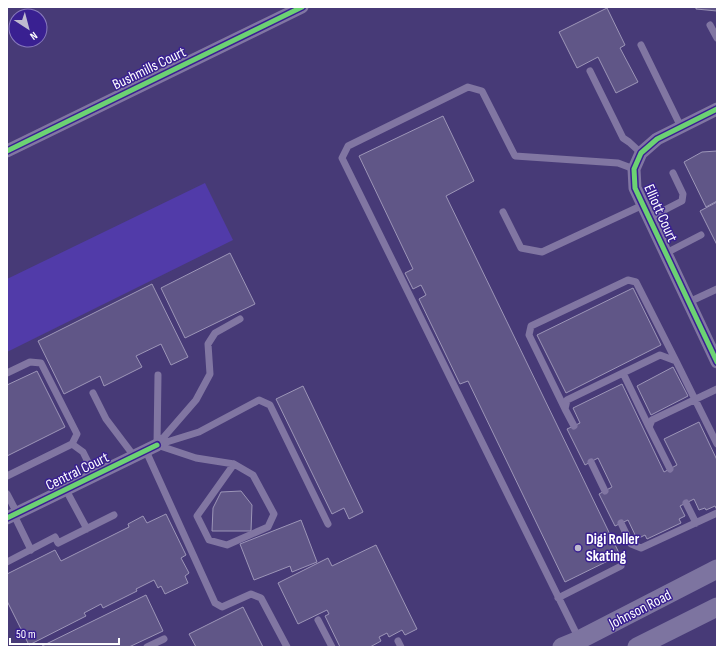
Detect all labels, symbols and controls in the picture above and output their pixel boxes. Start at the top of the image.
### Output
north arrow [8,8,48,48]
text: N [27,29,40,43]
street label: Bushmills Court [109,42,189,94]
street label: Elliott Court [639,181,682,245]
street label: Central Court [43,448,112,495]
place label: Digi Roller Skating [586,530,640,566]
marker: Digi Roller Skating [573,543,583,553]
street label: Johnson Road [605,586,675,634]
scale bar [10,620,119,646]
text: 50 m [16,627,36,642]

